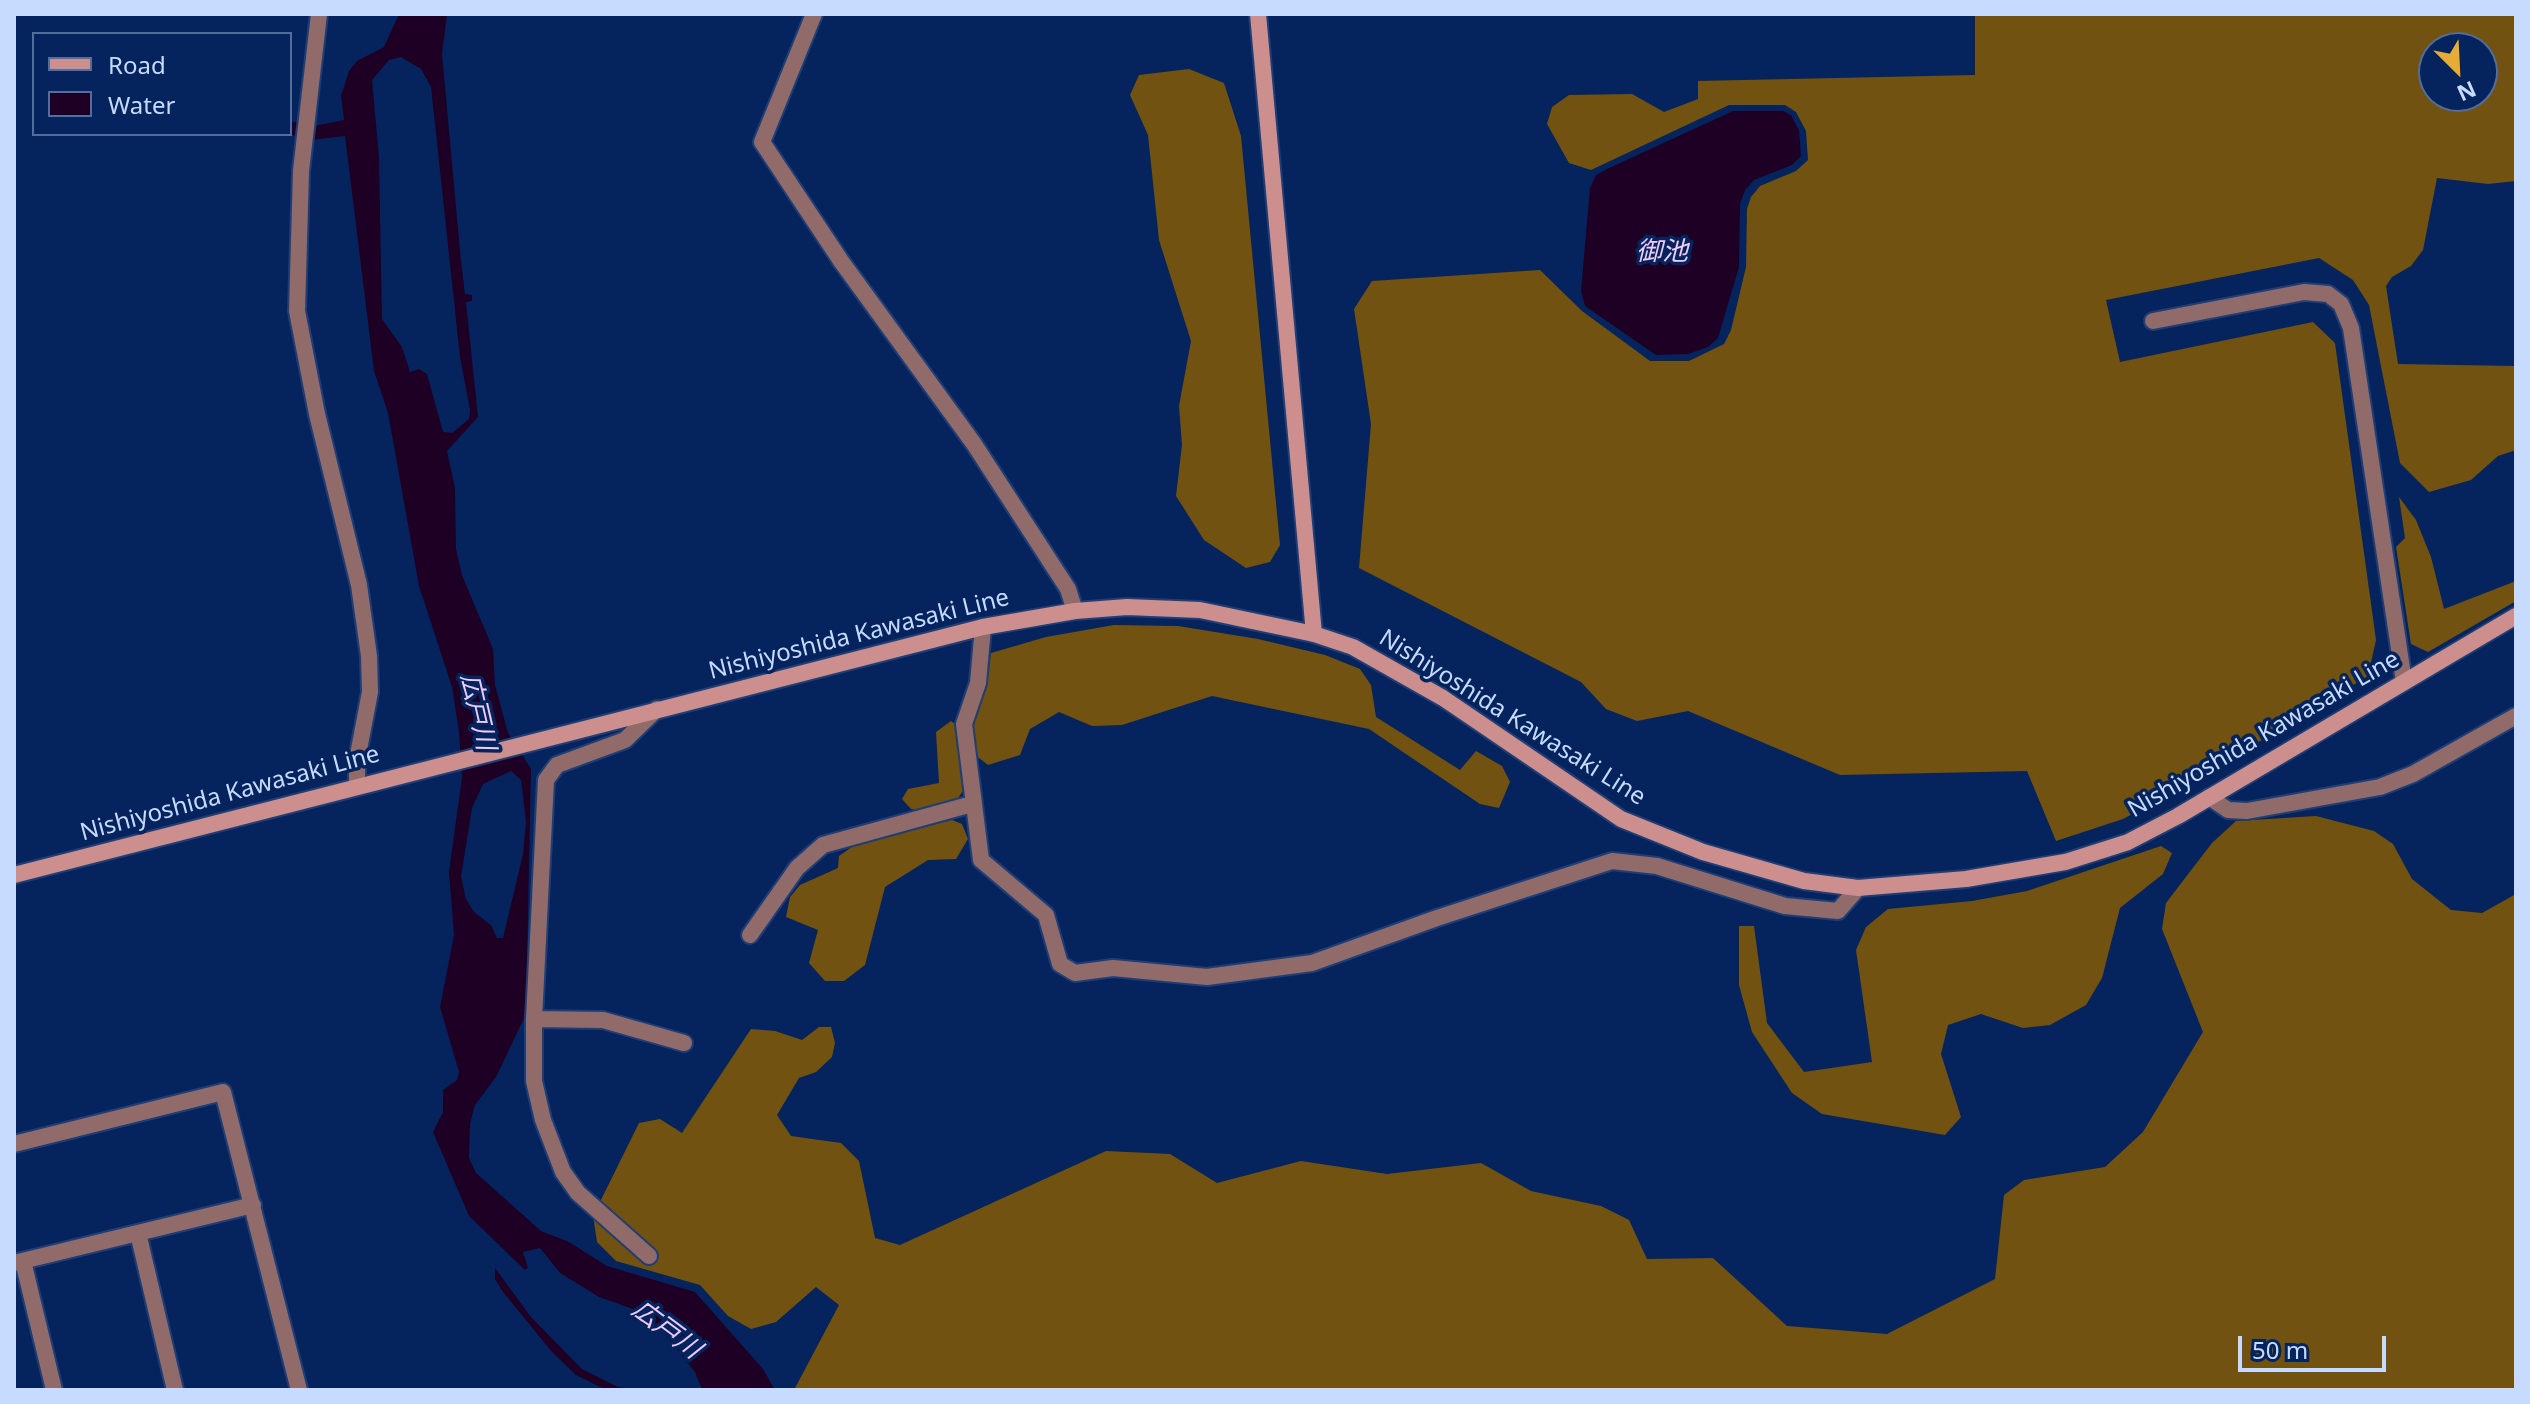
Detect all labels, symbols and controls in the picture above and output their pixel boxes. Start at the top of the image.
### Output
legend [32,32,292,136]
north arrow [2418,32,2498,112]
text: Road [108,48,166,81]
text: N [2453,75,2481,109]
text: Water [108,88,175,121]
water label: 御池 [1636,237,1688,269]
street label: Nishiyoshida Kawasaki Line [706,584,1012,686]
street label: Nishiyoshida Kawasaki Line [1373,624,1651,812]
street label: Nishiyoshida Kawasaki Line [2123,645,2405,825]
water label: 広戸川 [453,670,501,754]
street label: Nishiyoshida Kawasaki Line [77,740,383,848]
water label: 広戸川 [625,1294,707,1366]
scale bar [2242,1320,2390,1370]
text: 50 m [2252,1333,2308,1366]

